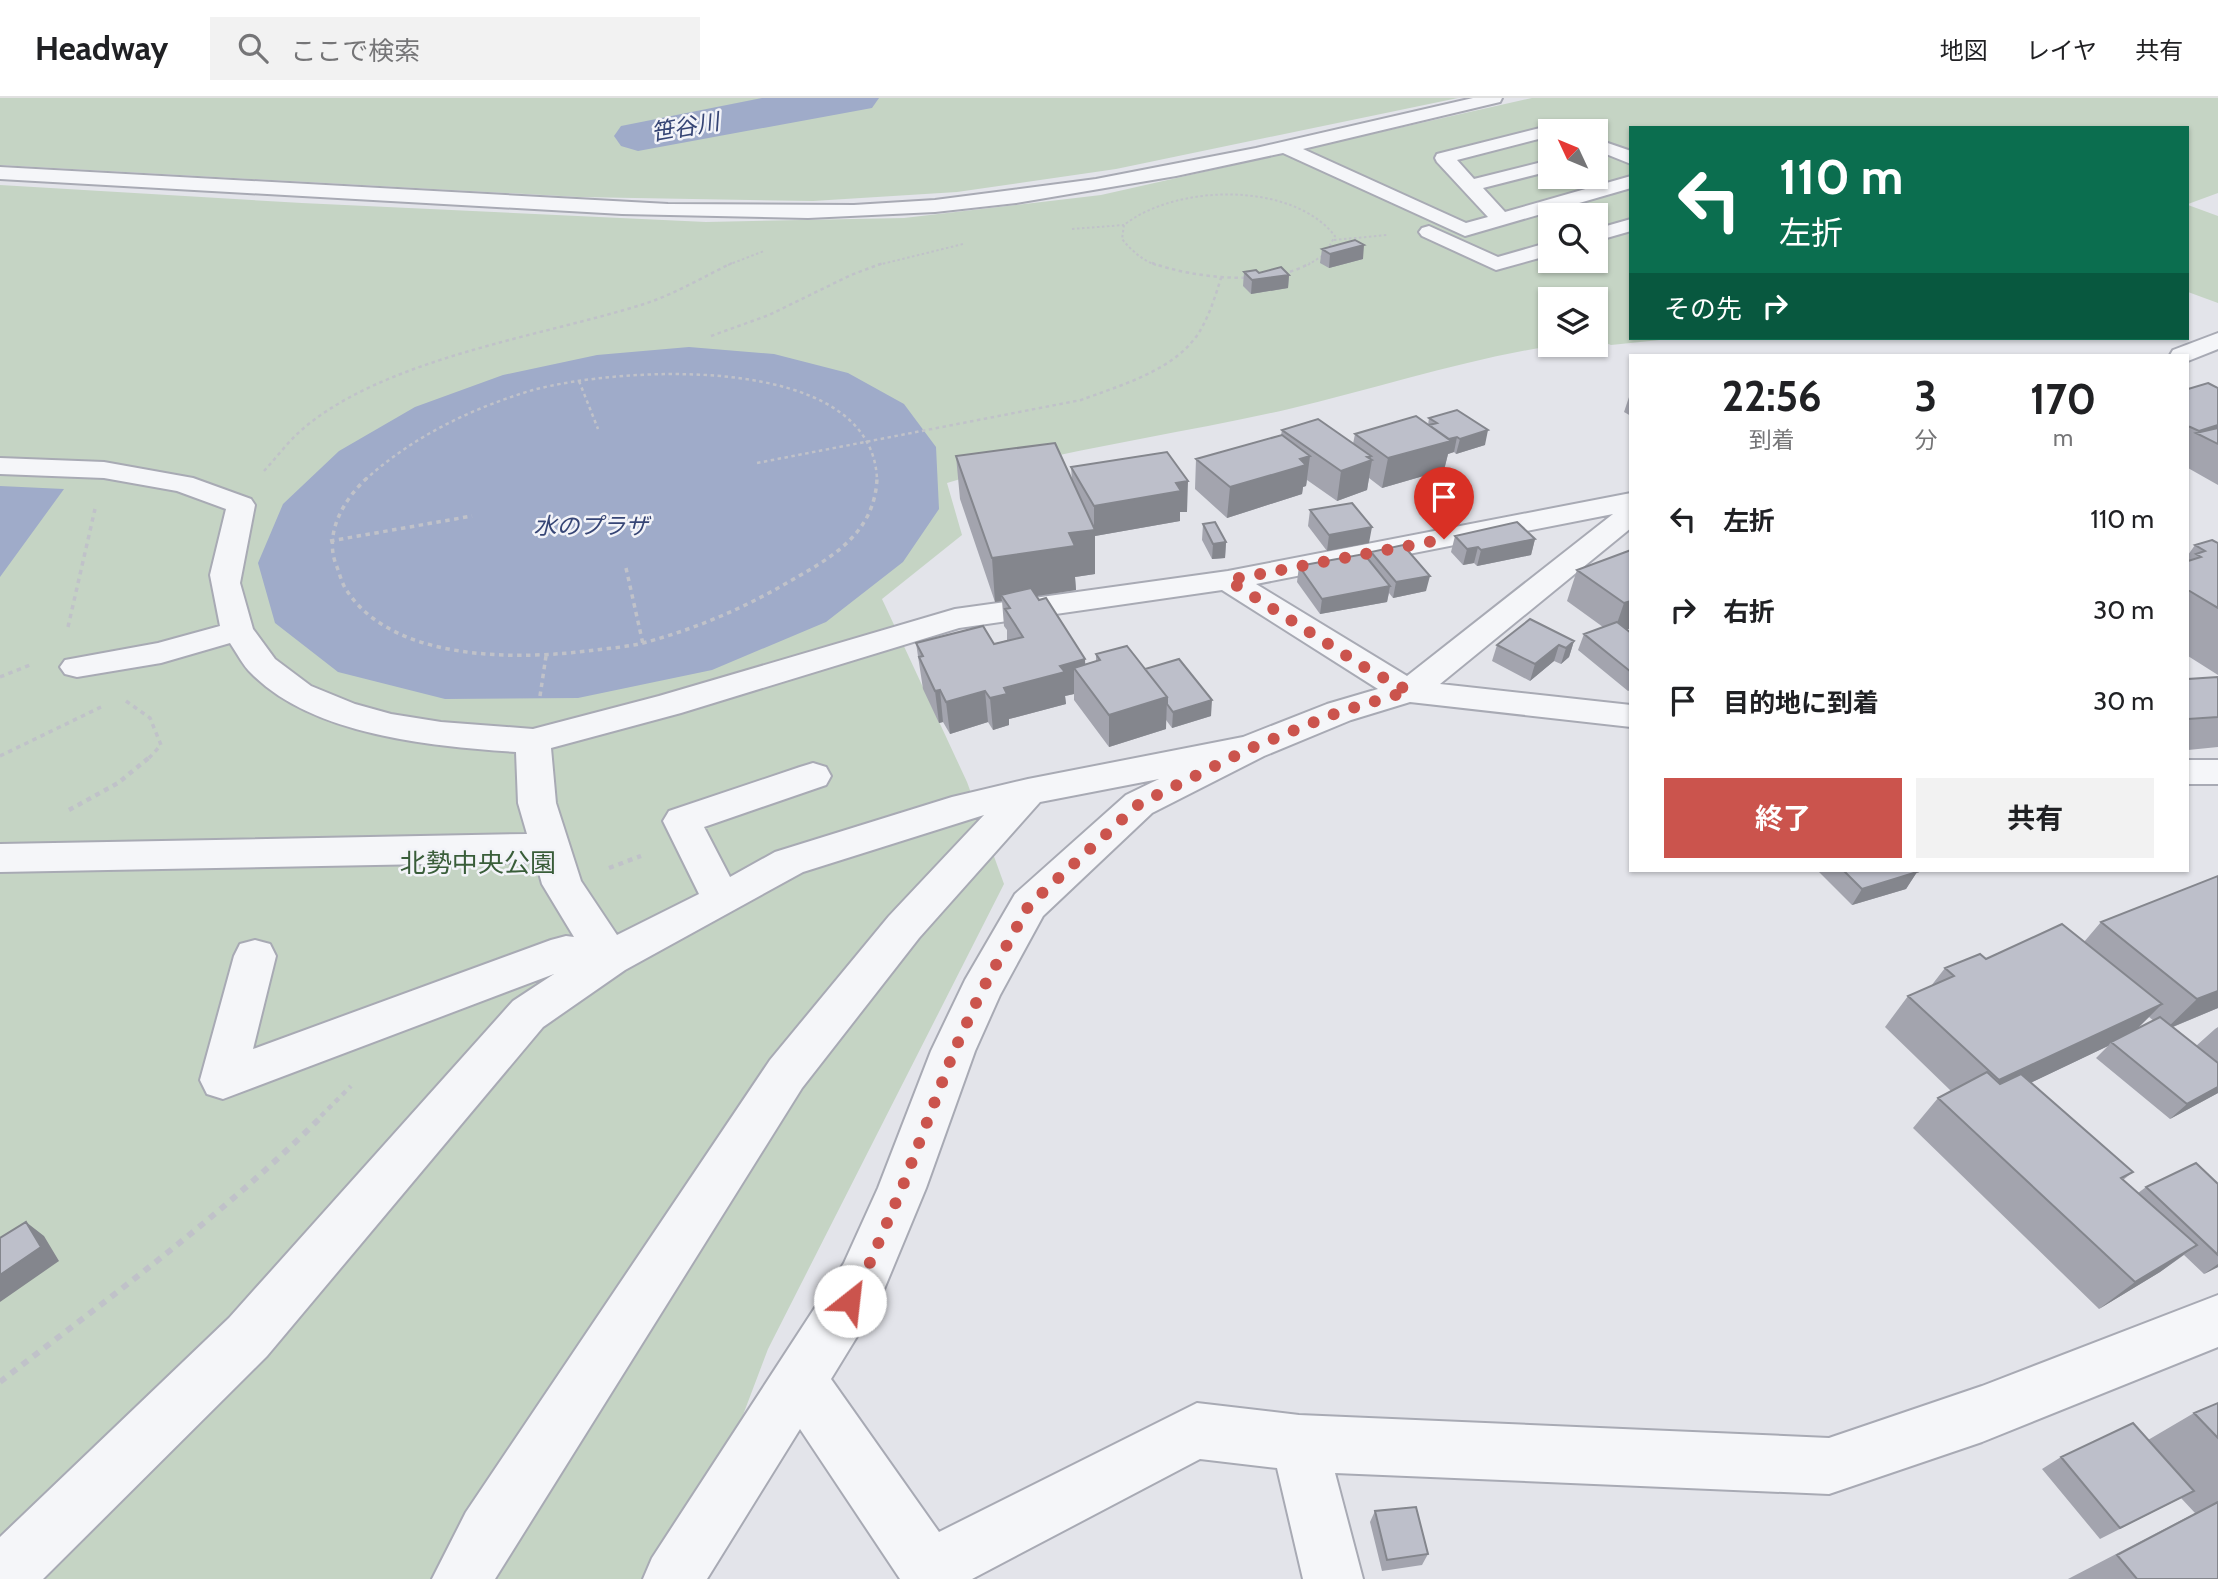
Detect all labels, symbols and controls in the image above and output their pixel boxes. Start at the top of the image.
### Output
search box [210,17,700,80]
text: Headway [35,28,168,68]
icon: search [234,29,272,67]
text: ここで検索 [290,35,420,67]
text: 地図 [1940,36,1988,65]
text: レイヤ [2026,36,2097,65]
text: 共有 [2135,36,2183,65]
water label: 笹谷川 [649,107,724,147]
north arrow [1538,119,1608,189]
map controls [1538,119,1608,357]
text: 110 m [1779,147,1903,206]
icon: left [1664,154,1755,245]
button: search [1538,203,1608,273]
text: 左折 [1779,213,1843,252]
button: layers [1538,287,1608,357]
icon: right [1756,287,1794,325]
text: その先 [1664,293,1742,325]
text: 22:56 [1722,370,1822,422]
text: 3 [1915,370,1937,422]
text: 170 [2030,373,2096,425]
text: m [2053,424,2073,452]
text: 到着 [1749,426,1795,454]
text: 分 [1914,426,1937,454]
pin [1414,467,1474,539]
icon: arrive [1425,478,1463,516]
icon: left [1664,500,1702,538]
text: 110 m [2090,503,2154,535]
text: 左折 [1723,505,1775,537]
water label: 水のプラザ [534,512,652,540]
icon: right [1664,591,1702,629]
text: 30 m [2093,594,2154,626]
text: 右折 [1723,596,1775,628]
icon: arrive [1664,682,1702,720]
text: 30 m [2093,685,2154,717]
text: 目的地に到着 [1723,687,1879,719]
button: 終了 [1664,778,1902,858]
button: 共有 [1916,778,2154,858]
park label: 北勢中央公園 [400,847,556,879]
position arrow [813,1264,887,1338]

